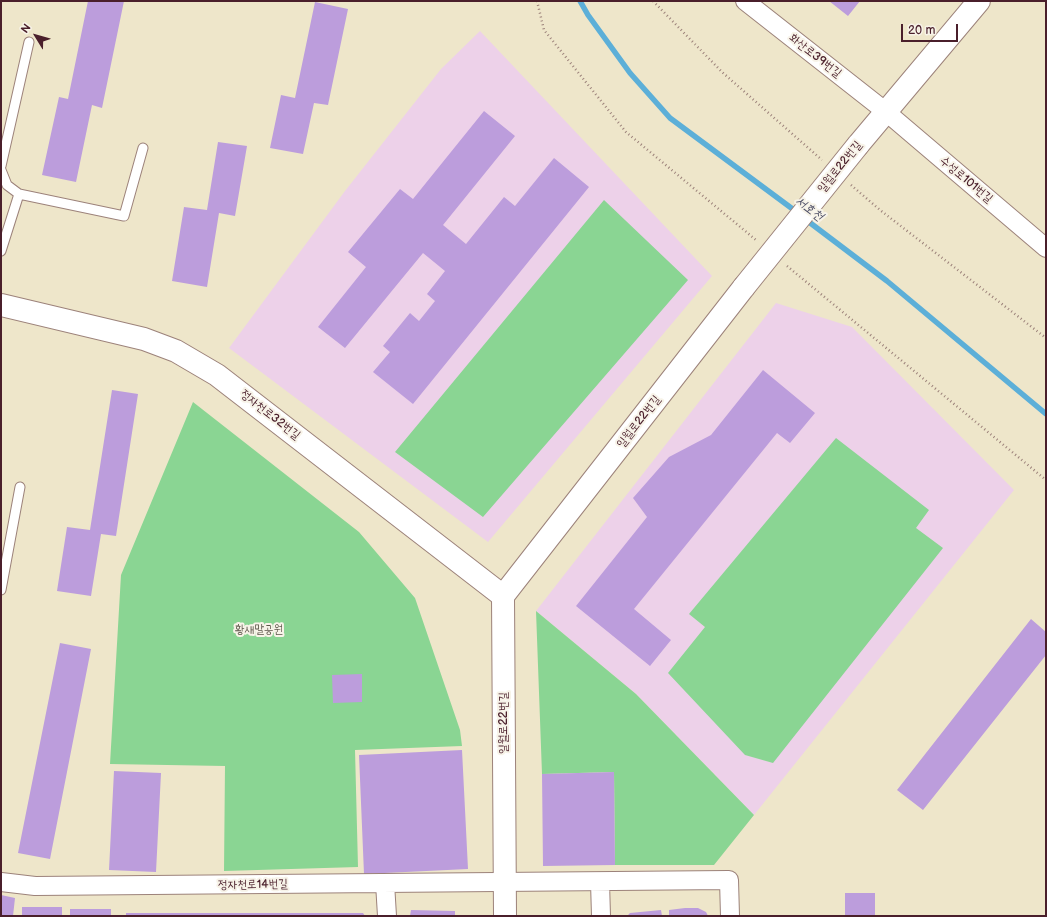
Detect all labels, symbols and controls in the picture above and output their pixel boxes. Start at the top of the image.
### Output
north arrow [16,16,56,56]
scale bar [903,16,960,42]
text: N [18,21,34,36]
text: 20 m [908,23,935,38]
street label: 화산로39번길 [786,31,844,81]
street label: 일월로22번길 [815,138,865,196]
street label: 수성로101번길 [937,154,995,206]
water label: 서호천 [792,193,826,225]
street label: 정자천로32번길 [237,387,303,443]
street label: 일월로22번길 [614,393,664,451]
park label: 황새말공원 [235,623,283,637]
street label: 일월로22번길 [497,692,511,754]
street label: 정자천로14번길 [218,877,288,893]

